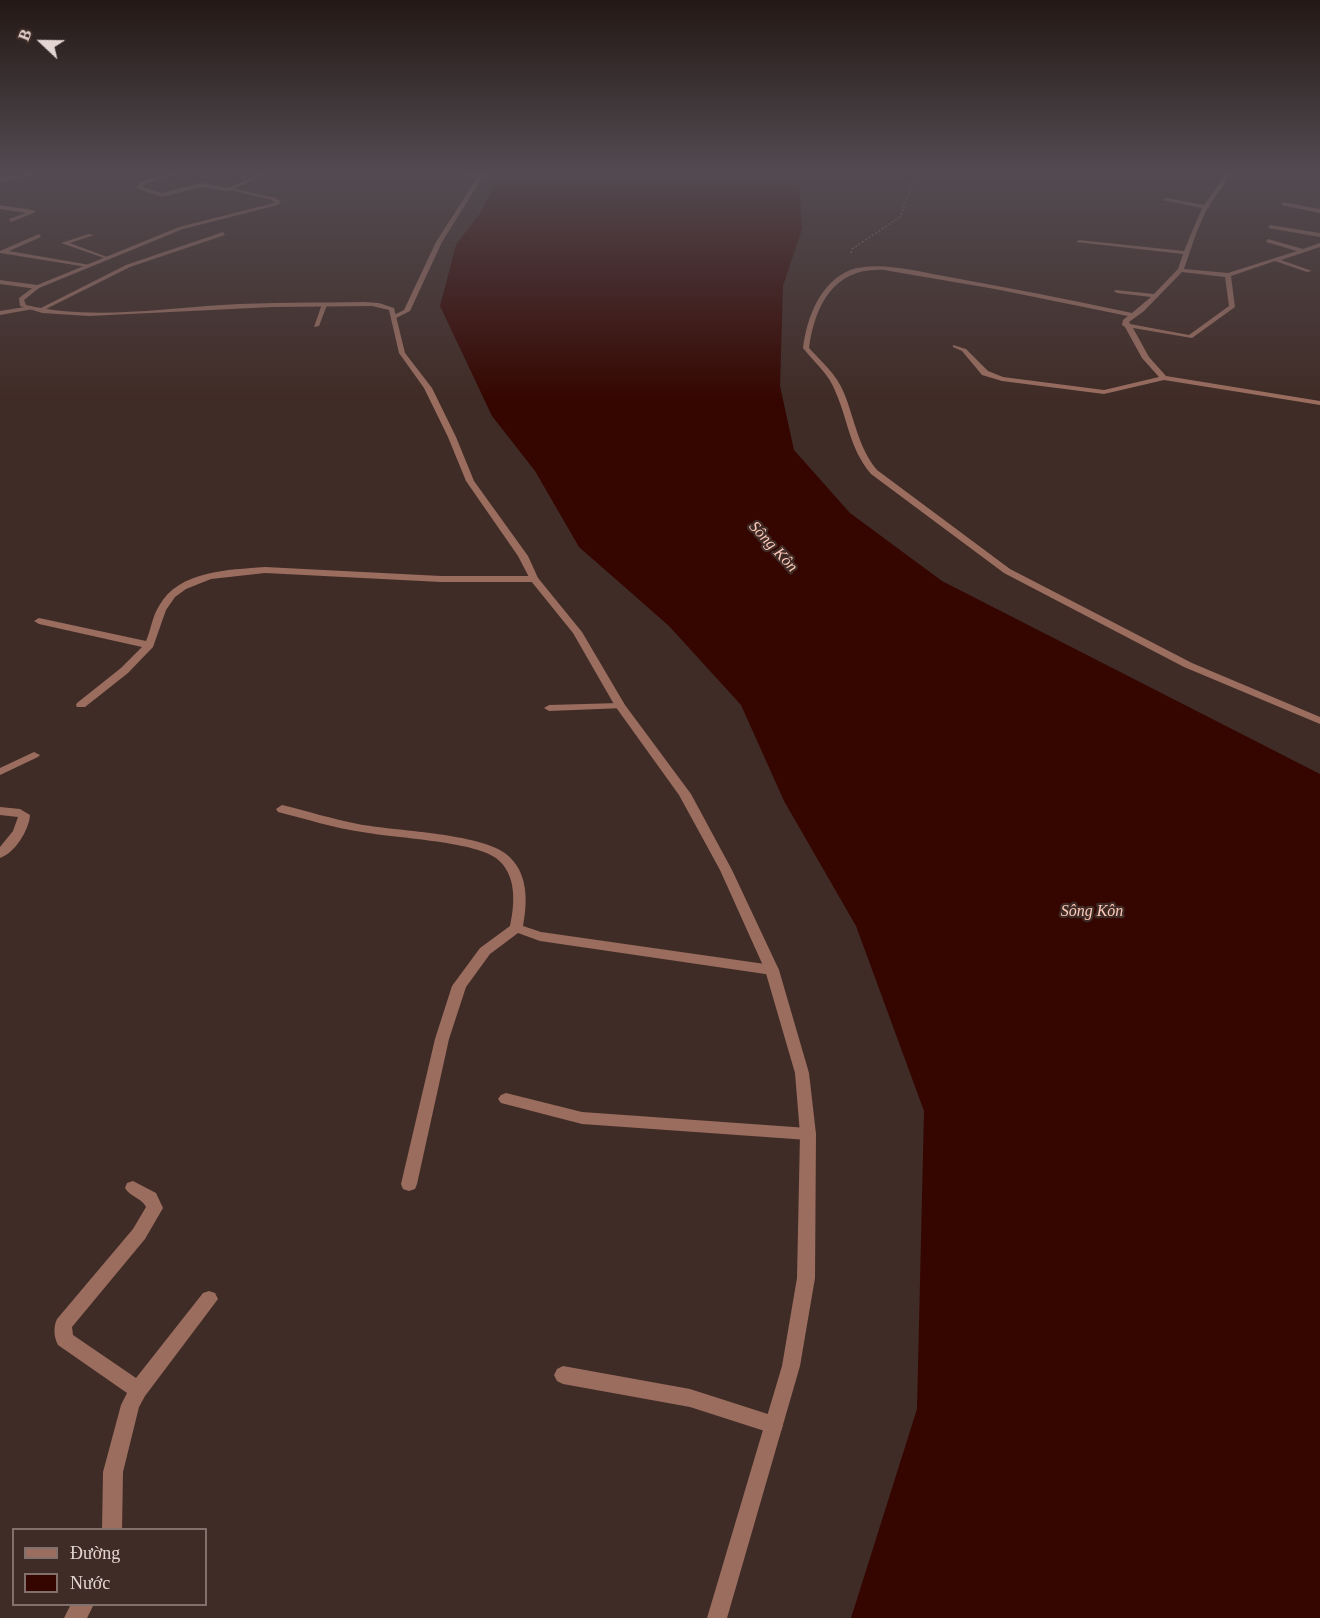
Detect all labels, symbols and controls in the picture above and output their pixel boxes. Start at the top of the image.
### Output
north arrow [12,12,72,72]
text: B [15,27,35,43]
water label: Sông Kôn [745,518,801,576]
water label: Sông Kôn [1061,902,1123,922]
legend [12,1528,207,1606]
text: Đường [70,1543,120,1563]
text: Nước [70,1573,110,1593]

